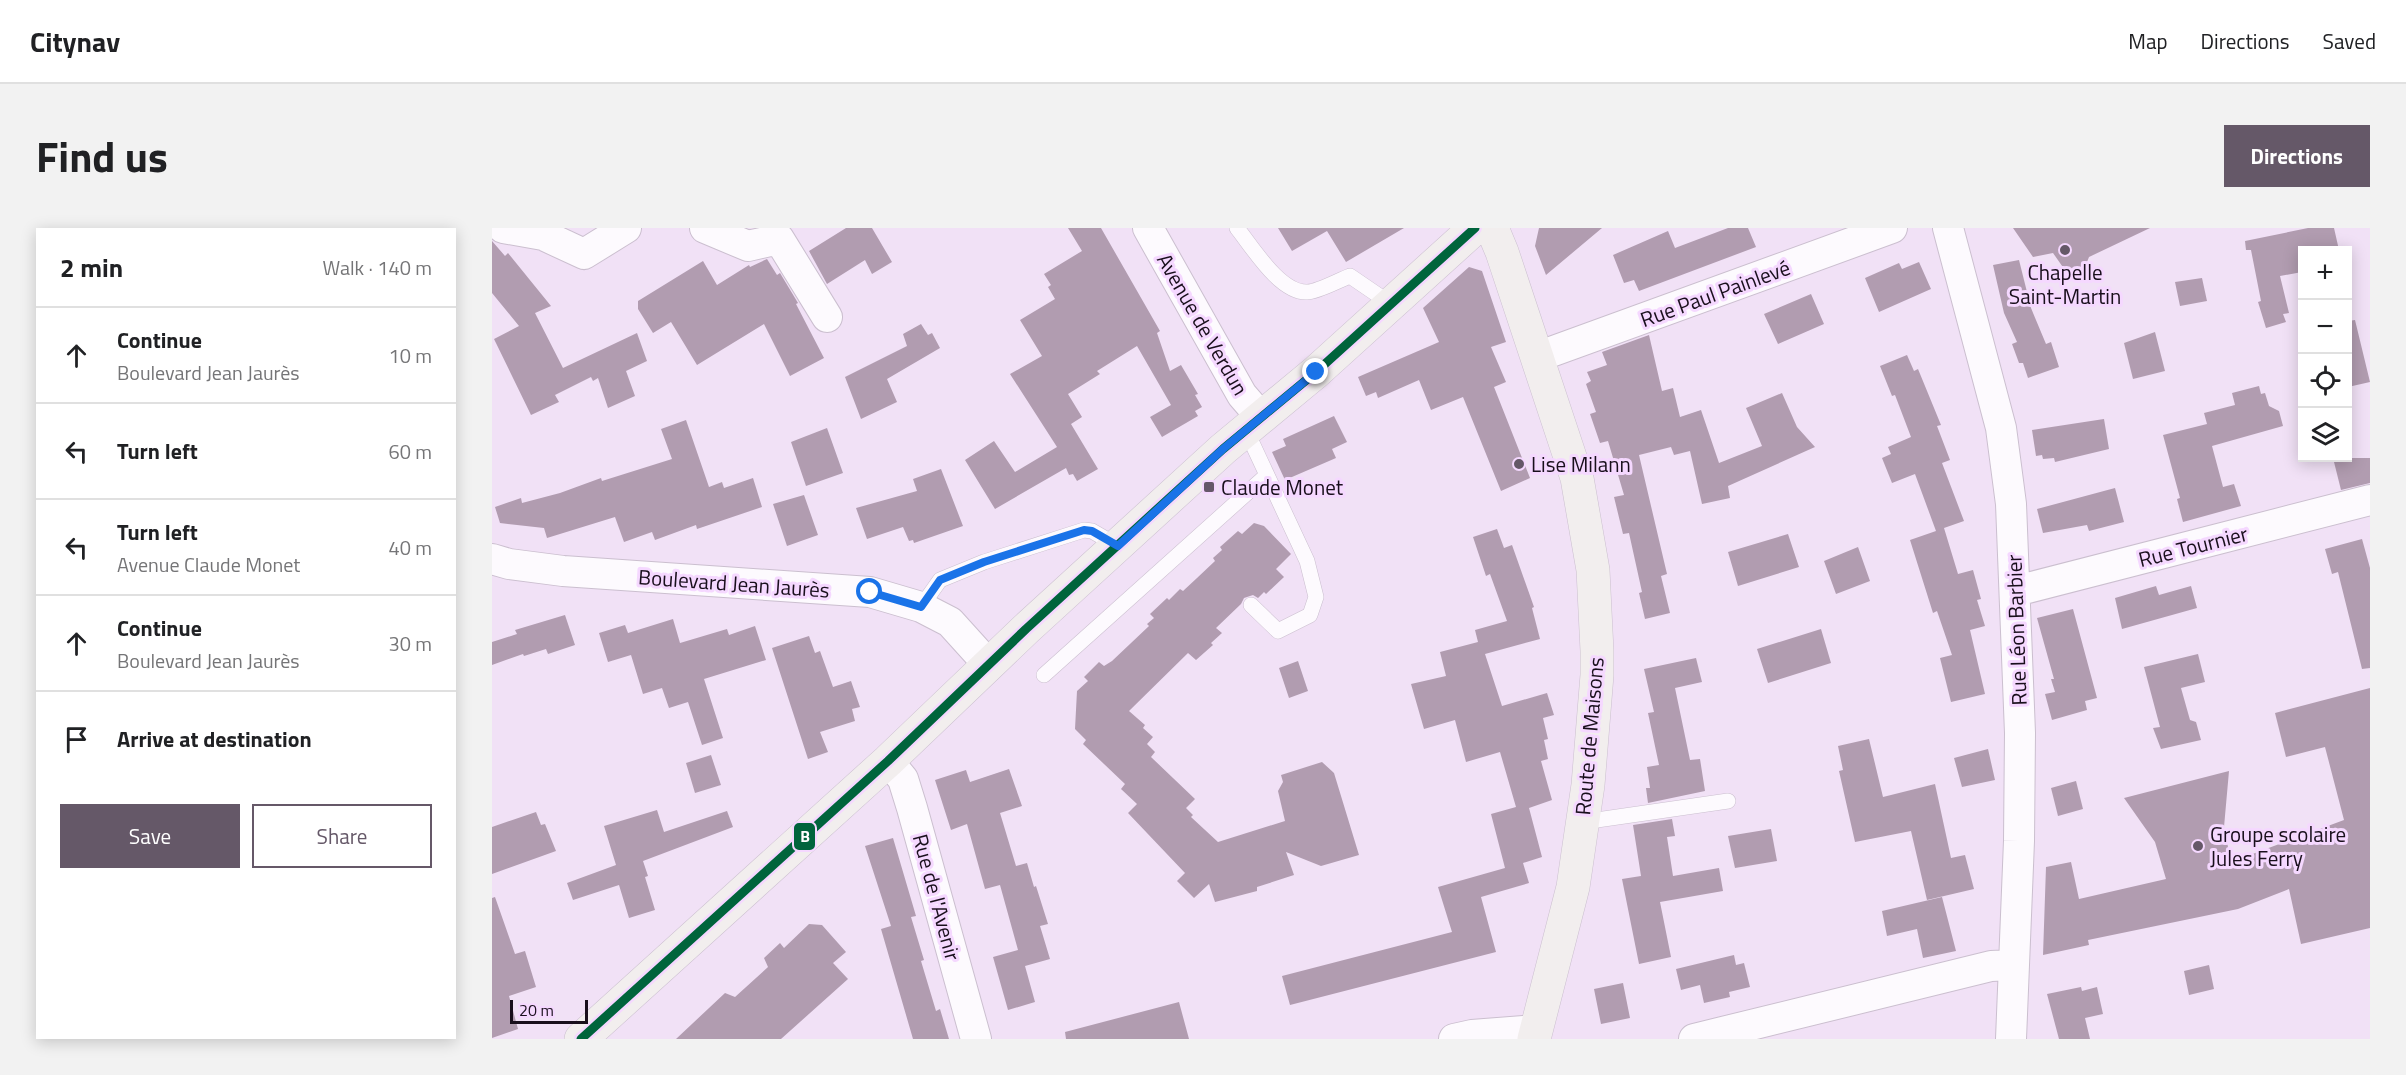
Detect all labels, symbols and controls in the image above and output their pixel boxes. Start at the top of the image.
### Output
text: Citynav [30,20,120,63]
text: Map [2128,25,2168,57]
text: Directions [2201,25,2290,57]
text: Saved [2323,25,2376,57]
text: Find us [36,124,168,188]
button: Directions [2224,125,2370,187]
marker: Chapelle Saint-Martin [2058,243,2072,257]
map controls [2298,246,2352,462]
button: + [2298,246,2352,300]
street label: Avenue de Verdun [1149,247,1257,401]
text: 2 min [60,248,123,287]
street label: Rue Paul Painlevé [1636,251,1794,335]
text: Walk · 140 m [323,252,432,283]
place label: Chapelle Saint-Martin [2009,256,2121,312]
button: − [2298,300,2352,354]
text: Continue [117,323,202,357]
icon: ahead [60,339,93,372]
text: 10 m [388,340,432,371]
button: locate [2298,354,2352,408]
text: Boulevard Jean Jaurès [117,357,300,388]
route end [1302,358,1328,384]
button: layers [2298,408,2352,462]
text: Turn left [117,434,198,468]
icon: left [60,435,93,468]
text: 60 m [388,436,432,467]
place label: Lise Milann [1531,448,1631,480]
marker: Lise Milann [1512,457,1526,471]
place label: Claude Monet [1221,471,1344,503]
marker: Claude Monet [1202,480,1216,494]
text: Turn left [117,515,198,549]
street label: Rue Tournier [2135,517,2251,575]
icon: left [60,531,93,564]
text: 40 m [388,532,432,563]
text: Avenue Claude Monet [117,549,300,580]
street label: Rue Léon Barbier [1997,554,2035,706]
street label: Boulevard Jean Jaurès [637,560,831,606]
route start [856,578,882,604]
text: Continue [117,611,202,645]
icon: ahead [60,627,93,660]
text: 30 m [388,628,432,659]
text: Boulevard Jean Jaurès [117,645,300,676]
street label: Route de Maisons [1566,656,1612,816]
text: Arrive at destination [117,722,312,756]
icon: arrive [60,723,93,756]
button: Save [60,804,240,868]
button: Share [252,804,432,868]
place label: Groupe scolaire Jules Ferry [2210,818,2346,874]
line badge: B [793,822,816,851]
text: B [800,824,810,848]
street label: Rue de l'Avenir [905,830,969,964]
marker: Groupe scolaire Jules Ferry [2191,839,2205,853]
scale bar [510,997,588,1024]
text: 20 m [519,998,554,1022]

